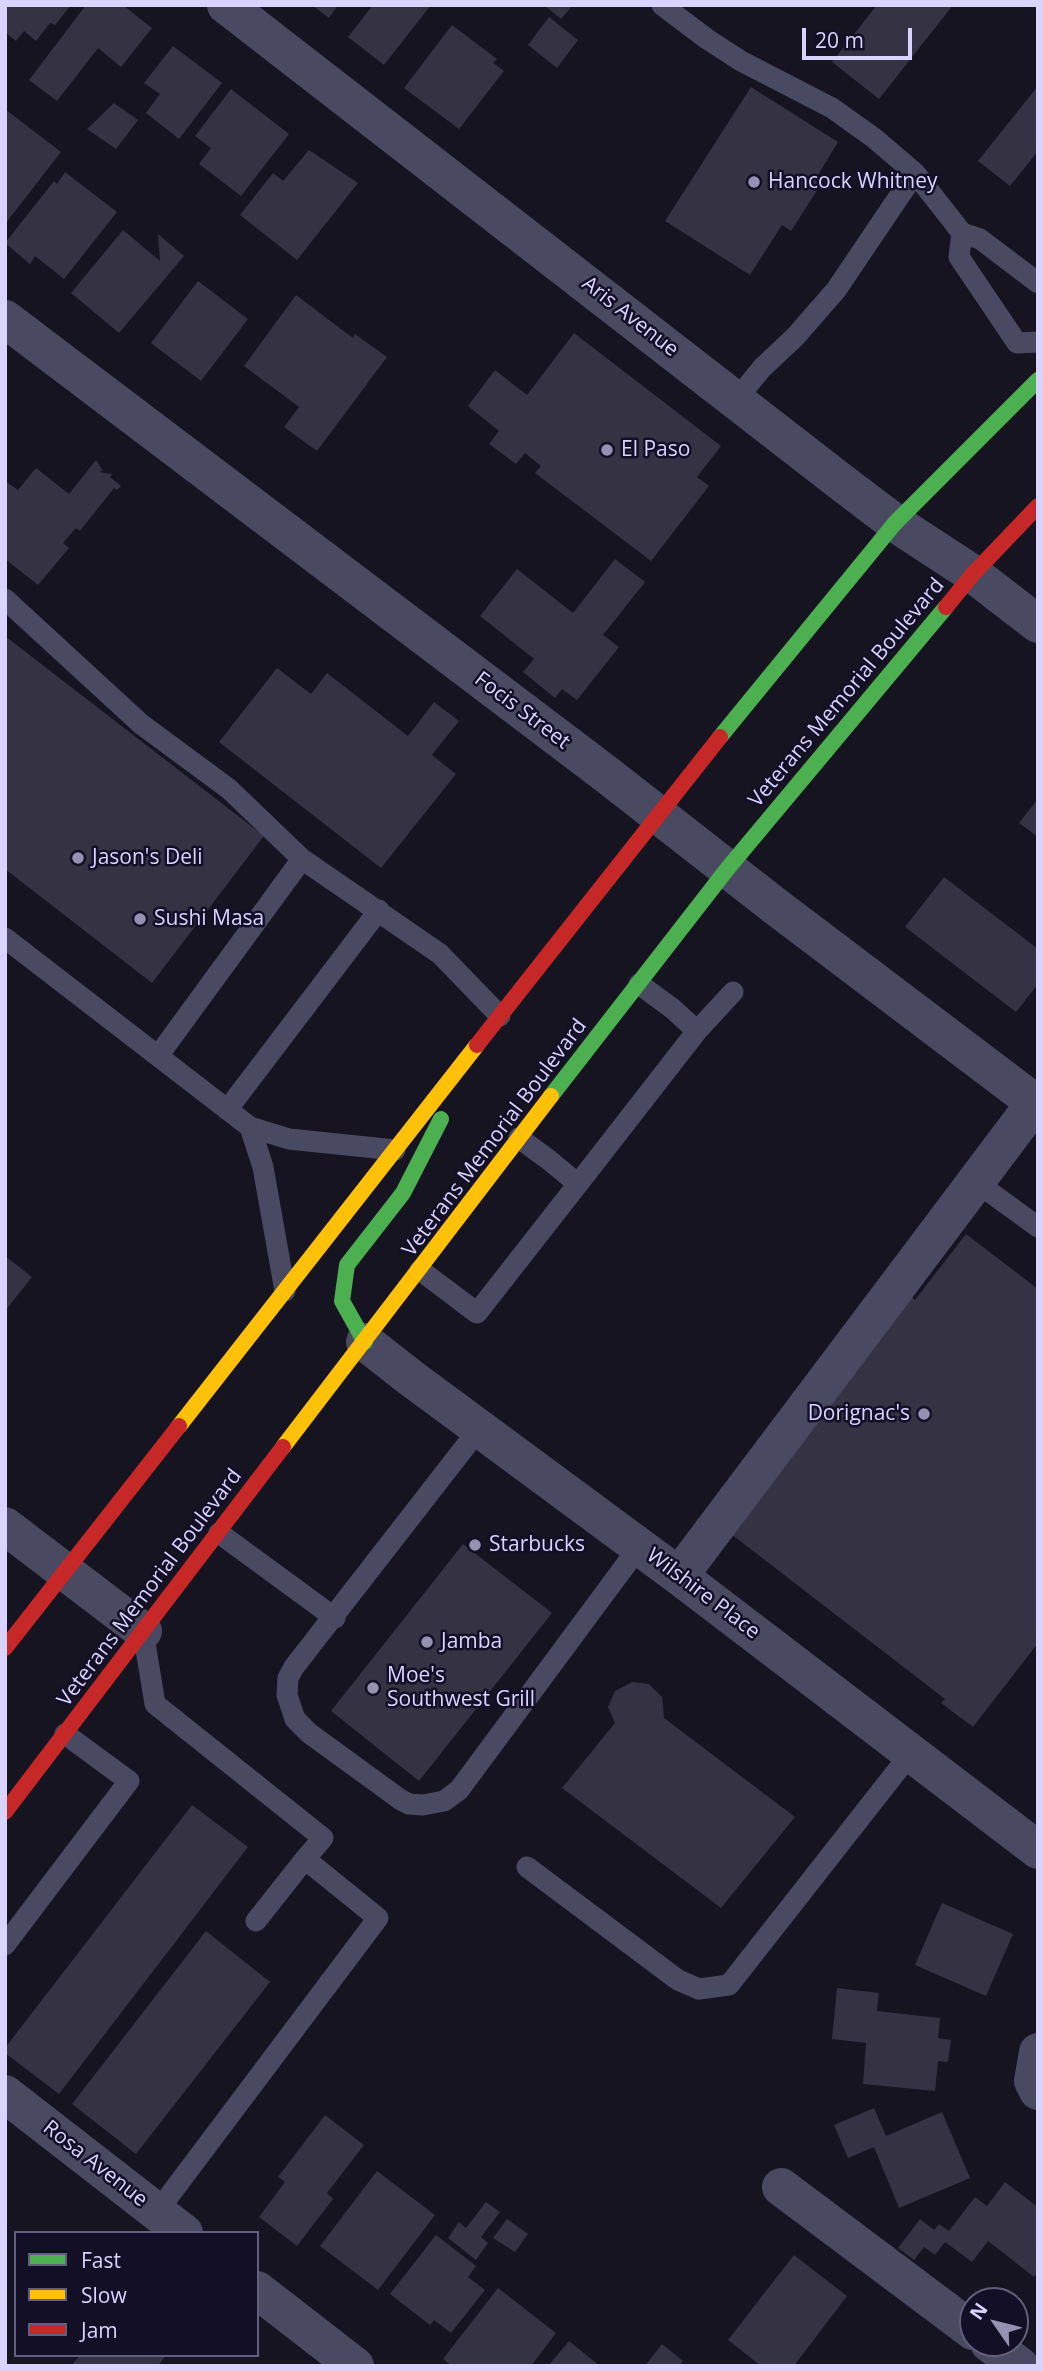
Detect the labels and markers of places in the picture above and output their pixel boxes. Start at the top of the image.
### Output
place label: Hancock Whitney [768,169,938,195]
marker: Hancock Whitney [746,174,762,190]
place label: El Paso [621,437,690,463]
marker: El Paso [599,442,615,458]
place label: Jason's Deli [92,845,203,871]
marker: Jason's Deli [70,850,86,866]
place label: Sushi Masa [154,906,264,932]
marker: Sushi Masa [132,911,148,927]
place label: Dorignac's [808,1401,910,1427]
marker: Dorignac's [916,1406,932,1422]
place label: Starbucks [489,1532,585,1558]
marker: Starbucks [467,1537,483,1553]
place label: Jamba [441,1629,502,1655]
marker: Jamba [419,1634,435,1650]
place label: Moe's Southwest Grill [387,1663,535,1713]
marker: Moe's Southwest Grill [365,1680,381,1696]

